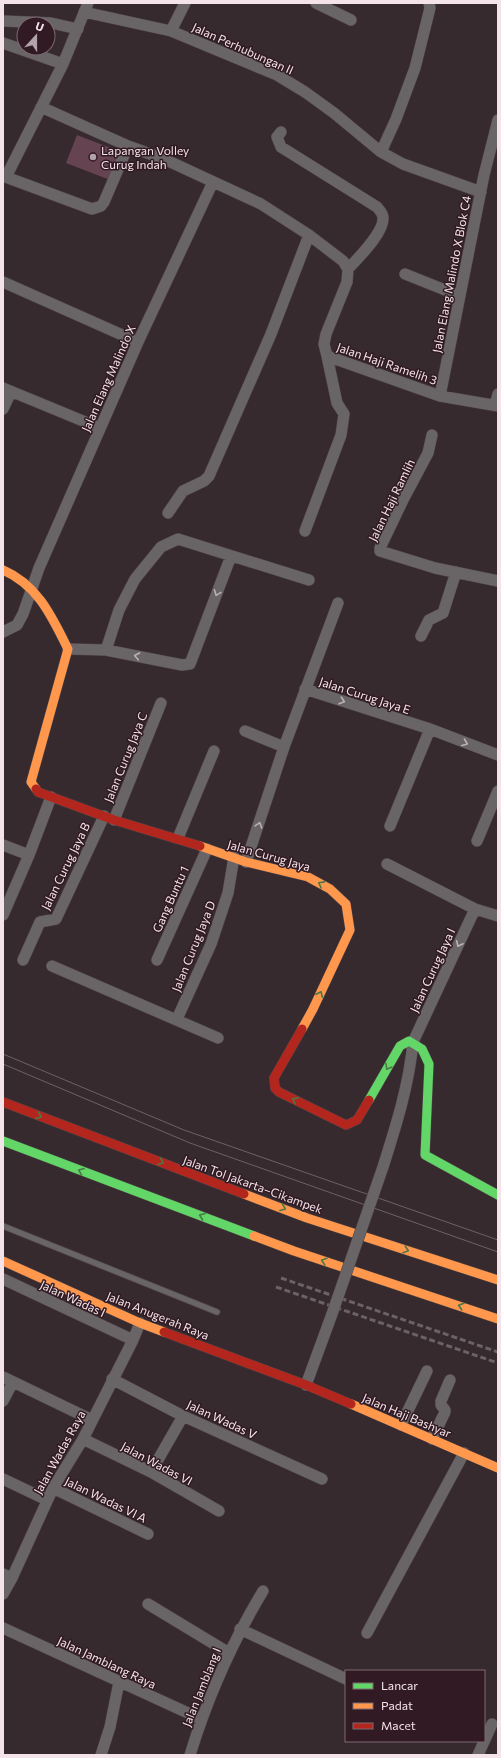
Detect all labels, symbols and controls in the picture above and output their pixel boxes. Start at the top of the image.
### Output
north arrow [16,16,56,56]
text: U [34,19,46,34]
street label: Jalan Perhubungan II [190,19,296,78]
place label: Lapangan Volley Curug Indah [101,143,189,171]
marker: Lapangan Volley Curug Indah [88,152,98,162]
street label: Jalan Elang Malindo X Blok C4 [429,194,474,354]
street label: Jalan Elang Malindo X [78,322,139,434]
street label: Jalan Haji Ramelih 3 [335,339,439,388]
street label: Jalan Haji Ramlih [365,457,418,544]
one-way arrow [213,589,222,596]
one-way arrow [134,653,141,661]
street label: Jalan Curug Jaya E [317,674,412,717]
one-way arrow [339,696,346,705]
street label: Jalan Curug Jaya C [101,710,150,805]
one-way arrow [462,738,469,746]
street label: Jalan Curug Jaya B [38,820,93,912]
one-way arrow [254,821,262,828]
street label: Jalan Curug Jaya [226,836,312,874]
street label: Gang Buntu 1 [149,864,191,934]
one-way arrow [317,881,325,889]
street label: Jalan Curug Jaya D [168,898,219,994]
street label: Jalan Curug Jaya I [406,926,459,1015]
one-way arrow [456,940,464,948]
one-way arrow [315,991,323,998]
one-way arrow [385,1063,393,1070]
one-way arrow [292,1097,300,1105]
one-way arrow [36,1112,43,1120]
street label: Jalan Tol Jakarta–Cikampek [181,1152,325,1217]
one-way arrow [157,1158,164,1166]
one-way arrow [77,1167,84,1175]
one-way arrow [279,1204,286,1212]
one-way arrow [199,1213,206,1221]
one-way arrow [402,1245,409,1254]
one-way arrow [321,1257,328,1266]
street label: Jalan Wadas I [38,1277,108,1320]
street label: Jalan Anugerah Raya [104,1288,211,1343]
one-way arrow [458,1303,465,1311]
street label: Jalan Haji Bashyar [360,1390,454,1441]
street label: Jalan Wadas V [184,1397,259,1442]
street label: Jalan Wadas Raya [30,1408,89,1497]
street label: Jalan Wadas VI [118,1438,195,1489]
street label: Jalan Wadas VI A [62,1473,149,1526]
street label: Jalan Jamblang Raya [55,1633,159,1692]
street label: Jalan Jamblang I [179,1645,224,1729]
legend [345,1670,485,1742]
text: Lancar [381,1678,418,1692]
text: Padat [381,1698,413,1712]
text: Macet [381,1718,416,1732]

